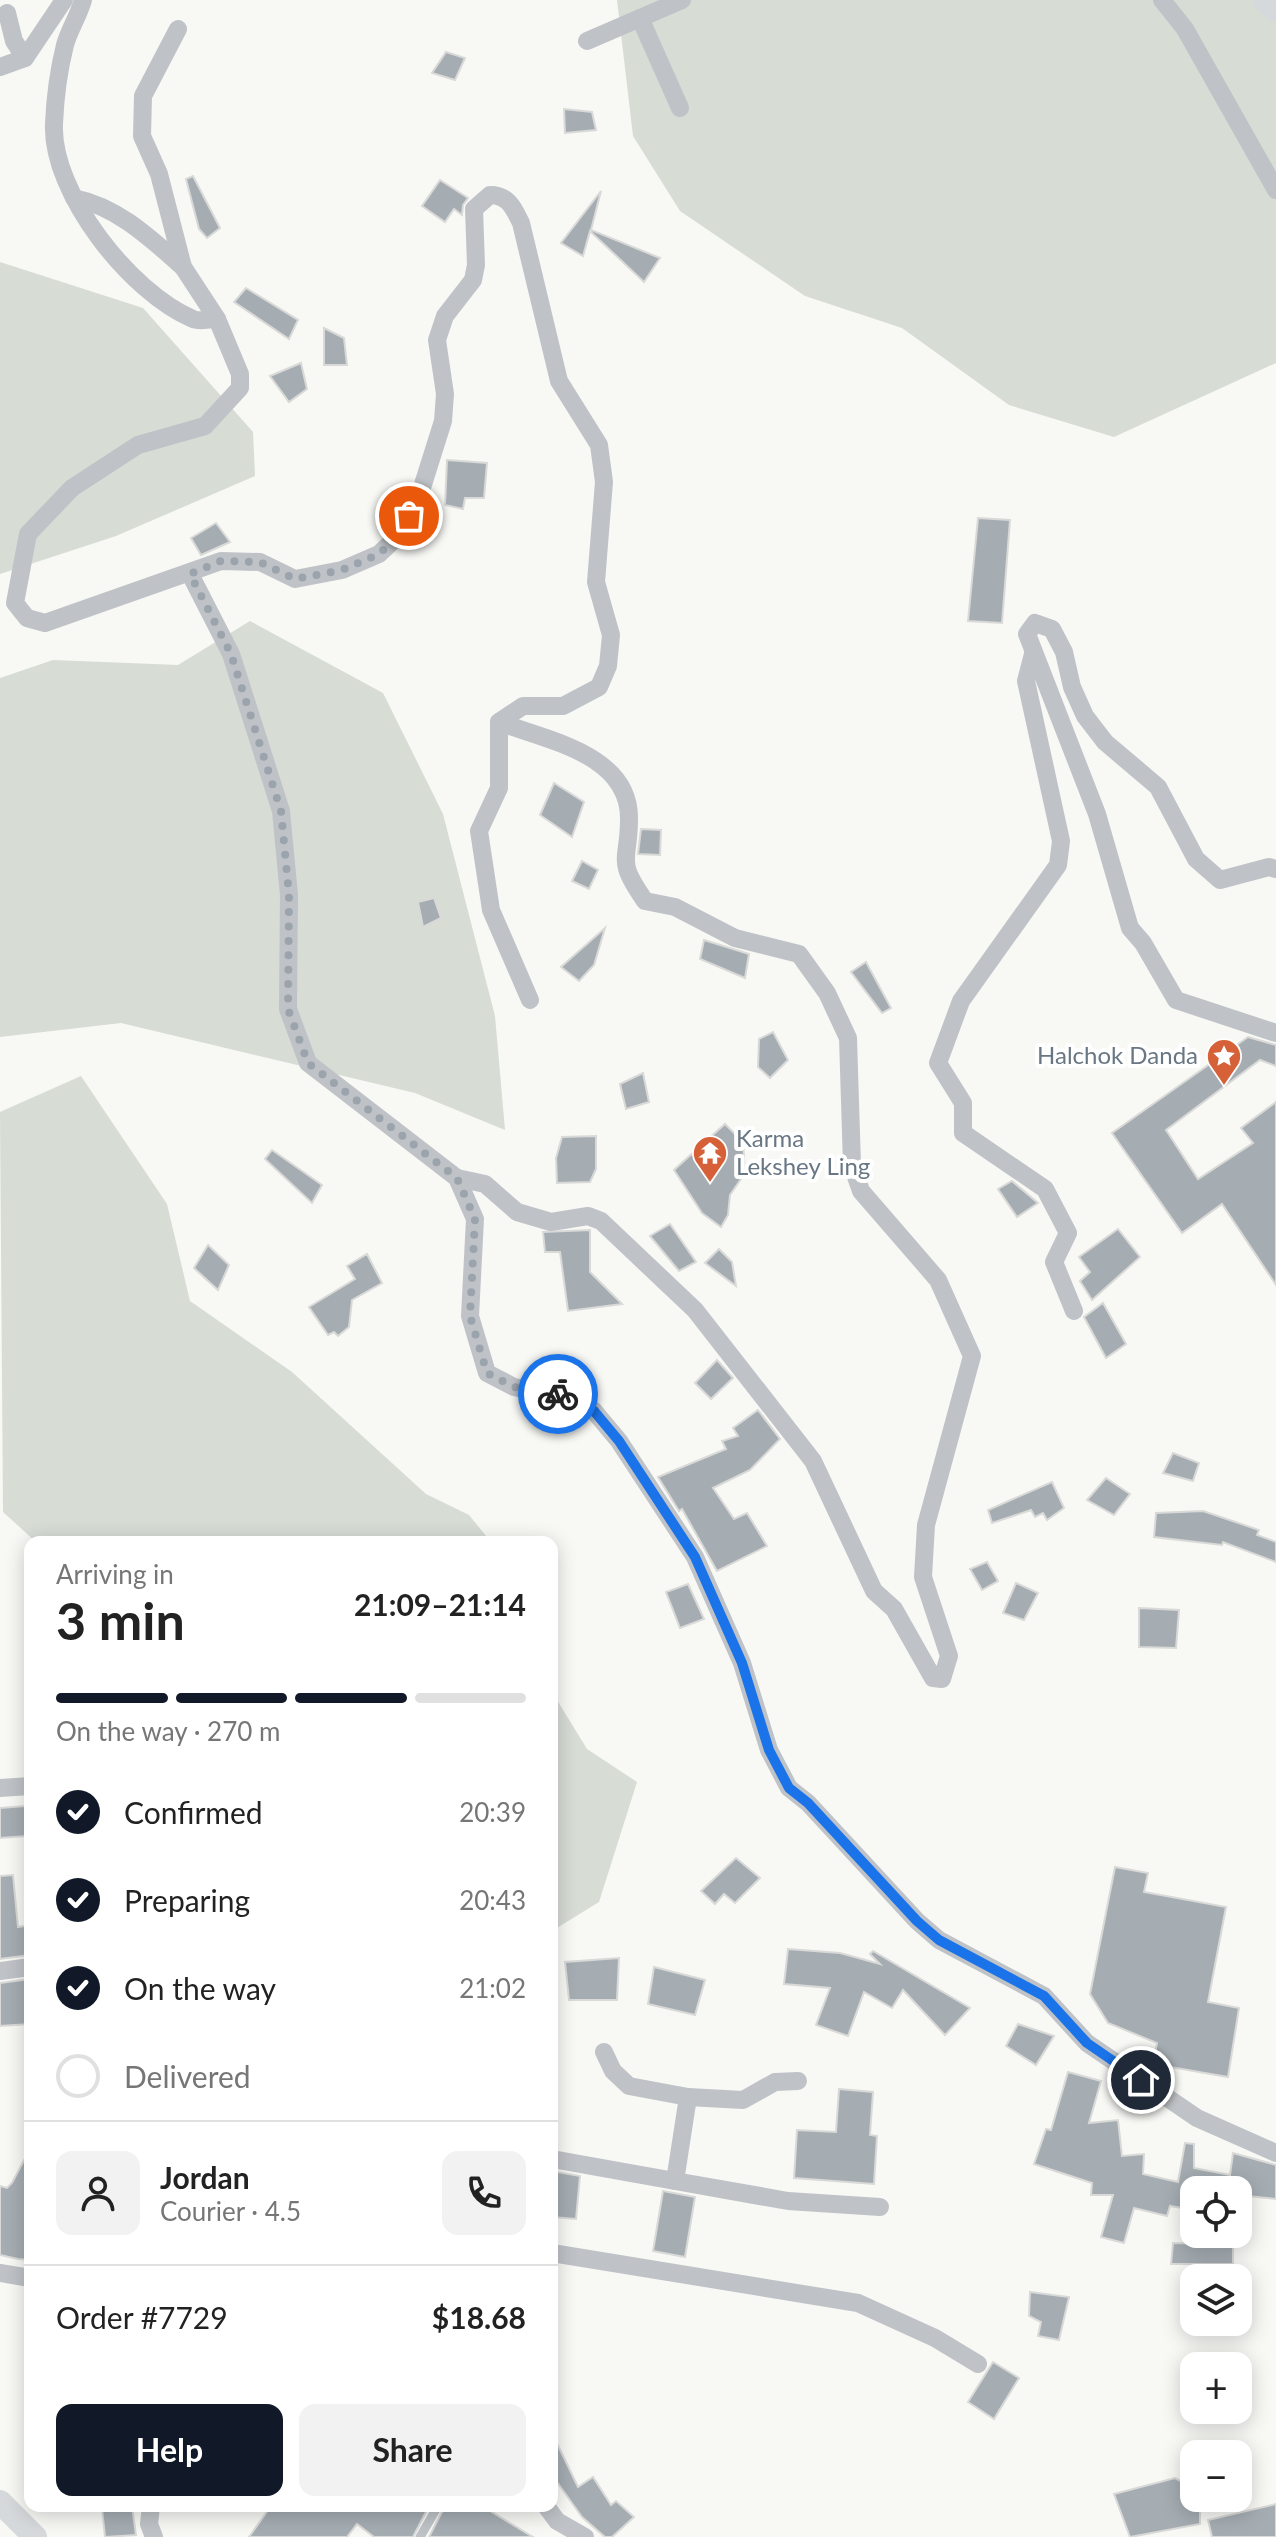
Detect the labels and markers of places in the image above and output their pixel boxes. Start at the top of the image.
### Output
pin [375,482,443,550]
place icon: Halchok Danda [1205,1037,1243,1087]
place label: Halchok Danda [1037,1040,1198,1069]
place label: Karma Lekshey Ling [736,1123,870,1180]
temple icon: Karma Lekshey Ling [691,1134,729,1184]
pin [1107,2046,1175,2114]

